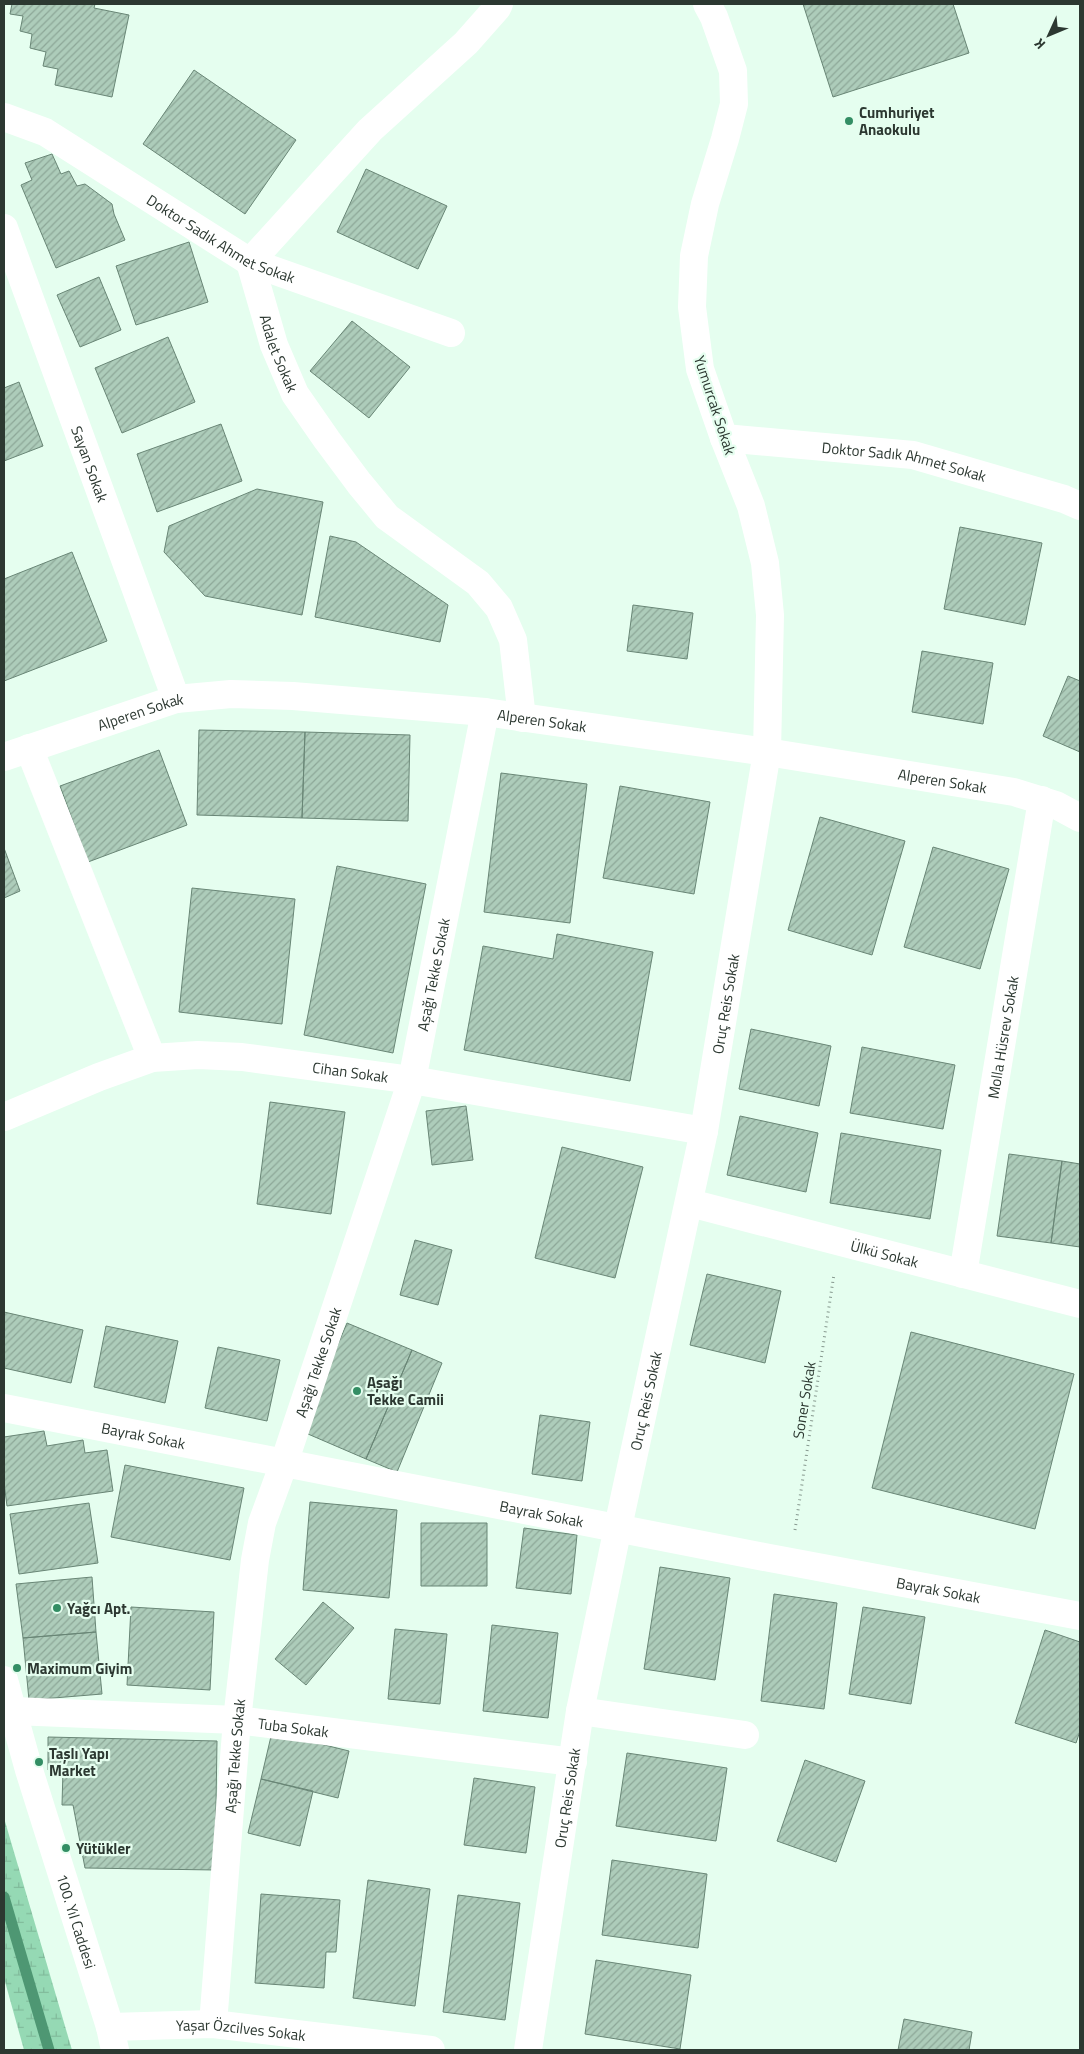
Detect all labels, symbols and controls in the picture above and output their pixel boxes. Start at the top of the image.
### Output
north arrow [1024,10,1074,60]
text: K [1028,34,1050,55]
place label: Cumhuriyet Anaokulu [859,101,935,141]
marker: Cumhuriyet Anaokulu [843,115,855,127]
street label: Doktor Sadık Ahmet Sokak [142,188,298,289]
street label: Adalet Sokak [254,312,304,396]
street label: Yumurcak Sokak [688,352,742,458]
street label: Sayan Sokak [66,422,115,505]
street label: Doktor Sadık Ahmet Sokak [821,435,989,487]
street label: Alperen Sokak [94,687,184,736]
street label: Alperen Sokak [496,702,588,738]
street label: Alperen Sokak [896,762,989,799]
street label: Aşağı Tekke Sokak [410,916,455,1033]
street label: Oruç Reis Sokak [706,952,745,1056]
street label: Molla Hüsrev Sokak [981,974,1024,1100]
street label: Cihan Sokak [311,1055,390,1088]
street label: Ülkü Sokak [848,1234,921,1273]
street label: Aşağı Tekke Sokak [289,1304,347,1420]
street label: Oruç Reis Sokak [623,1349,667,1453]
street label: Soner Sokak [787,1360,821,1440]
place label: Aşağı Tekke Camii [367,1371,444,1411]
marker: Aşağı Tekke Camii [351,1385,363,1397]
street label: Bayrak Sokak [99,1416,187,1455]
street label: Bayrak Sokak [498,1494,586,1533]
street label: Bayrak Sokak [895,1570,982,1609]
place label: Yağcı Apt. [67,1597,130,1620]
marker: Yağcı Apt. [51,1602,63,1614]
place label: Maximum Giyim [27,1657,132,1680]
marker: Maximum Giyim [11,1662,23,1674]
street label: Aşağı Tekke Sokak [218,1697,251,1814]
street label: Tuba Sokak [257,1711,330,1743]
place label: Taşlı Yapı Market [49,1742,109,1782]
street label: Oruç Reis Sokak [548,1746,586,1850]
marker: Taşlı Yapı Market [33,1756,45,1768]
place label: Yütükler [76,1837,131,1860]
marker: Yütükler [60,1842,72,1854]
street label: 100. Yıl Caddesi [51,1871,102,1972]
street label: Yaşar Özcilves Sokak [175,2012,307,2046]

